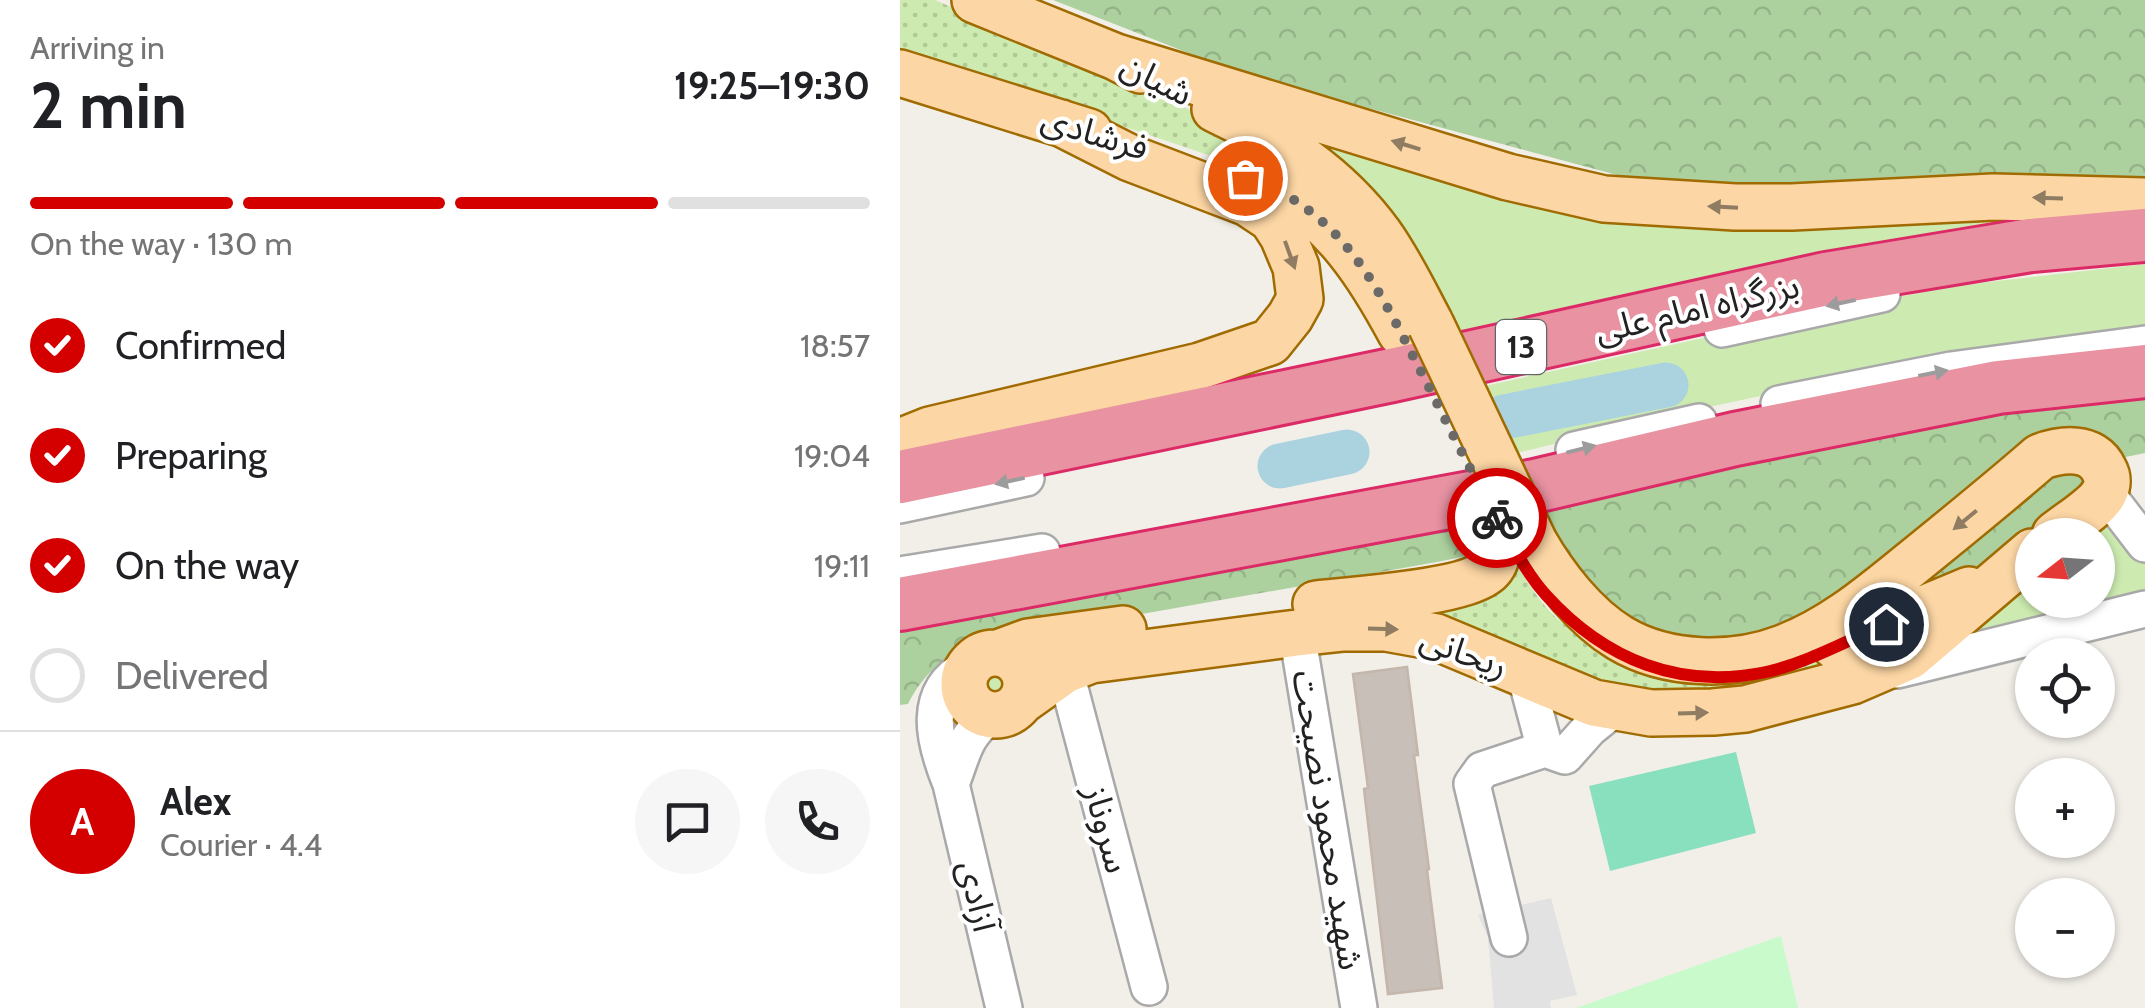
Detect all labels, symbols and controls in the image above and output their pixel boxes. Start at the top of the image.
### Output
text: Arriving in [30,28,165,67]
street label: شیان [1114,42,1200,115]
text: 19:25–19:30 [674,62,870,109]
text: 2 min [30,65,187,144]
street label: فرشادی [1037,96,1154,169]
pin [1203,136,1288,221]
one-way arrow [1390,137,1420,152]
icon: bag [1218,151,1273,206]
one-way arrow [2031,190,2063,206]
one-way arrow [1706,198,1738,214]
text: On the way · 130 m [30,224,293,263]
one-way arrow [1283,240,1298,270]
street label: بزرگراه امام علی [1591,263,1804,357]
one-way arrow [1825,296,1856,311]
icon: check [30,318,85,373]
road number: 13 [1496,320,1546,374]
text: Confirmed [115,322,286,369]
text: 18:57 [800,326,870,365]
one-way arrow [1917,365,1949,380]
icon: check [30,428,85,483]
text: Preparing [115,432,267,479]
text: 19:04 [794,436,870,475]
one-way arrow [1566,440,1597,456]
courier [1447,468,1547,568]
one-way arrow [994,474,1025,489]
icon: bike [1470,491,1525,546]
one-way arrow [1953,509,1978,530]
north arrow [2015,518,2115,618]
map controls [2015,518,2115,978]
icon: check [30,538,85,593]
text: On the way [115,542,299,589]
text: 19:11 [814,546,870,585]
pin [1844,582,1929,667]
icon: home [1859,597,1914,652]
street label: ریحانی [1415,616,1514,687]
one-way arrow [1368,621,1400,637]
button: locate [2015,638,2115,738]
text: Delivered [115,652,269,699]
street label: شهید محمود نصیحت [1284,667,1373,973]
one-way arrow [1678,705,1710,721]
button: + [2015,758,2115,858]
button: chat [635,769,740,874]
button: phone [765,769,870,874]
text: Alex [160,778,231,825]
street label: سروناز [1075,779,1140,878]
text: A [71,798,94,845]
text: Courier · 4.4 [160,825,322,864]
street label: آزادی [949,856,1008,937]
button: − [2015,878,2115,978]

